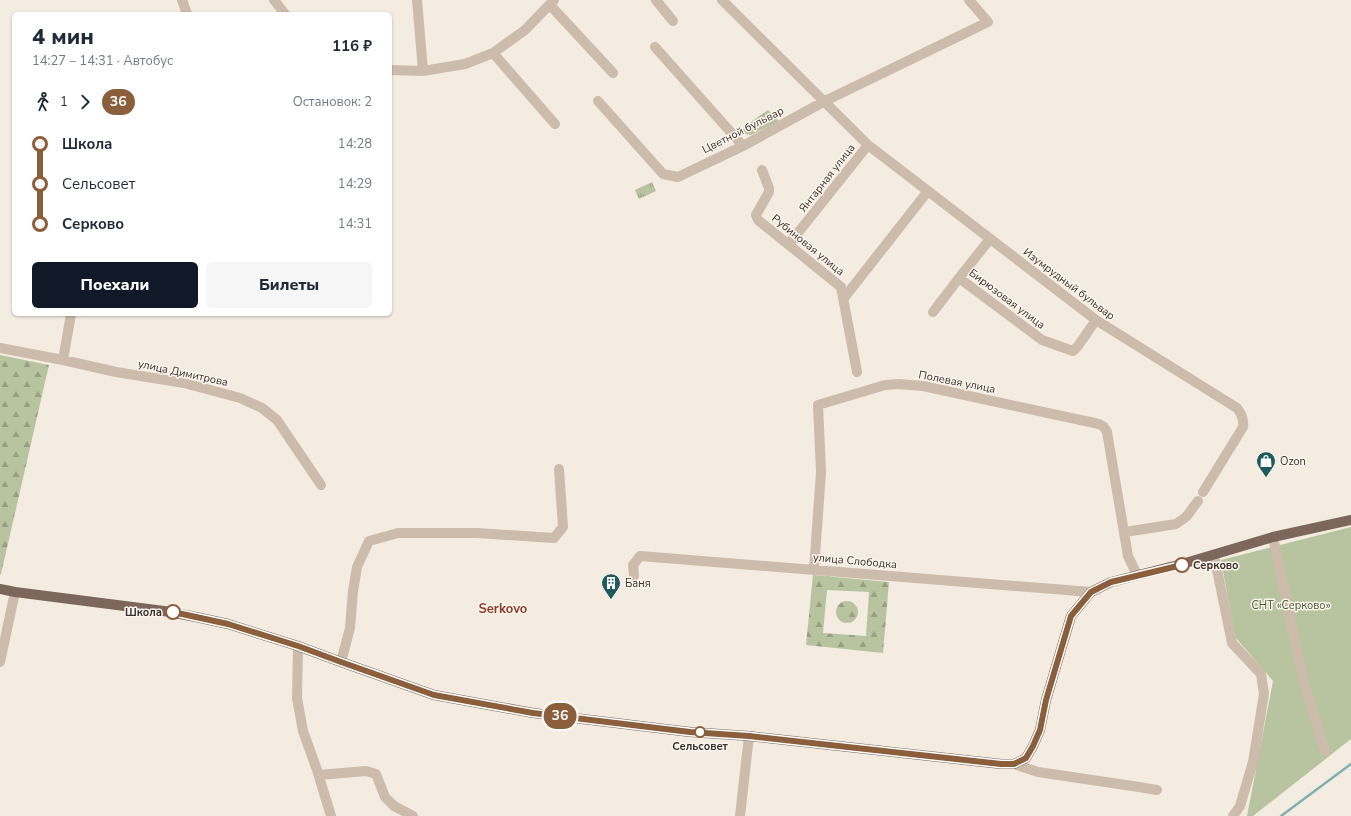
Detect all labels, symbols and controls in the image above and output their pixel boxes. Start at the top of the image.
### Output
text: 4 мин [32,22,94,52]
text: 116 ₽ [332,36,372,56]
text: 14:27 – 14:31 · Автобус [32,52,173,70]
icon: walk [32,91,54,113]
icon: forward [74,91,96,113]
text: 36 [110,92,127,111]
text: 1 [60,93,68,111]
text: Остановок: 2 [293,93,372,111]
street label: Цветной бульвар [700,103,786,157]
text: Школа [62,134,113,154]
text: 14:28 [338,135,372,153]
street label: Янтарная улица [796,141,858,215]
text: Сельсовет [62,174,135,194]
text: 14:29 [338,175,372,193]
street label: Рубиновая улица [769,211,848,279]
text: Серково [62,214,124,234]
text: 14:31 [338,215,372,233]
street label: Изумрудный бульвар [1020,245,1118,323]
button: Поехали [32,262,198,308]
button: Билеты [206,262,372,308]
street label: Бирюзовая улица [966,265,1048,333]
street label: улица Димитрова [137,356,229,390]
street label: Полевая улица [917,367,997,397]
shop icon: Ozon [1255,450,1277,478]
place label: Ozon [1280,454,1306,469]
street label: улица Слободка [812,550,898,572]
marker: Серково [1174,557,1190,573]
place label: Серково [1193,558,1239,573]
building icon: Баня [600,572,622,600]
place label: Баня [625,576,651,591]
park label: СНТ «Серково» [1251,598,1331,613]
district label: Serkovo [479,600,527,618]
marker: Школа [165,604,181,620]
place label: Школа [125,605,162,620]
line badge: 36 [542,703,578,729]
text: 36 [552,706,568,725]
marker: Сельсовет [694,726,706,738]
place label: Сельсовет [672,739,729,754]

